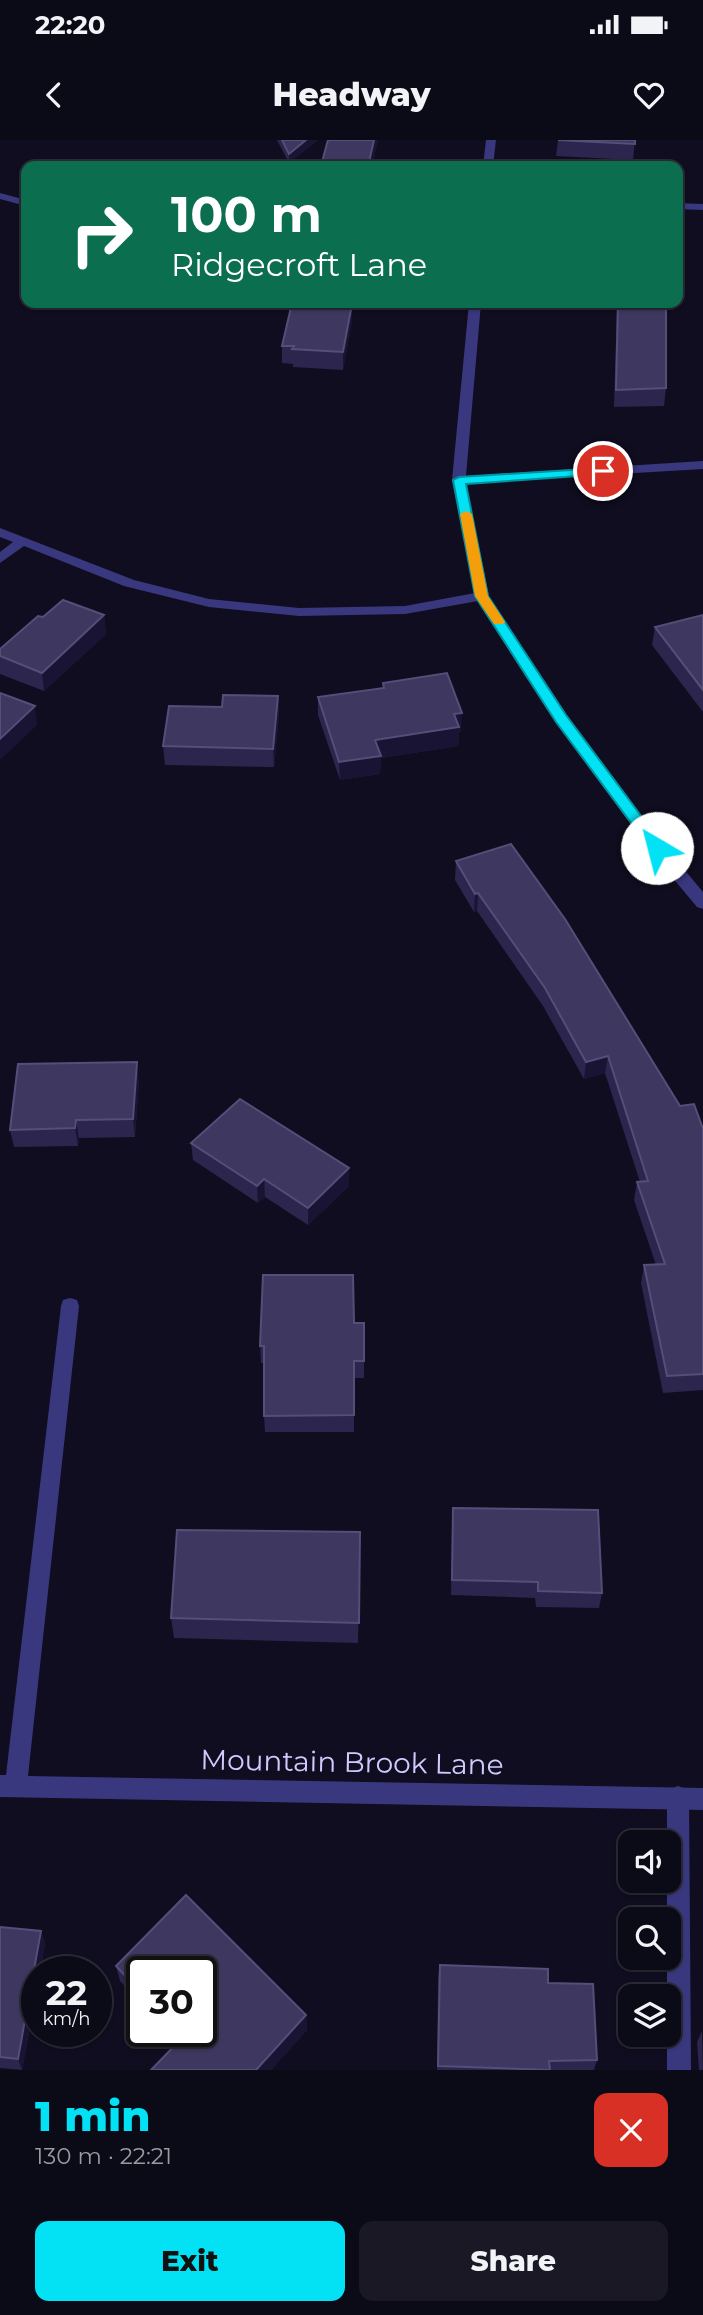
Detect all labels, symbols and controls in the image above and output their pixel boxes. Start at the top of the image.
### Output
text: 22:20 [35,9,106,41]
text: Headway [272,75,431,114]
icon: back [35,76,73,114]
icon: heart [630,76,668,114]
text: 100 m [171,185,322,244]
icon: right [56,189,147,280]
text: Ridgecroft Lane [171,245,427,284]
pin [573,441,633,501]
icon: arrive [584,452,622,490]
position arrow [620,811,694,885]
street label: Mountain Brook Lane [200,1742,504,1782]
map controls [618,1830,681,2047]
button: sound [618,1830,681,1893]
button: search [618,1907,681,1970]
speed limit sign: 30 [126,1956,217,2047]
text: 22 [46,1971,87,2014]
button: layers [618,1984,681,2047]
text: km/h [42,2008,91,2030]
text: 1 min [35,2090,151,2142]
button: close [594,2093,668,2167]
text: 130 m · 22:21 [35,2142,172,2170]
button: Exit [35,2221,345,2301]
button: Share [359,2221,668,2301]

